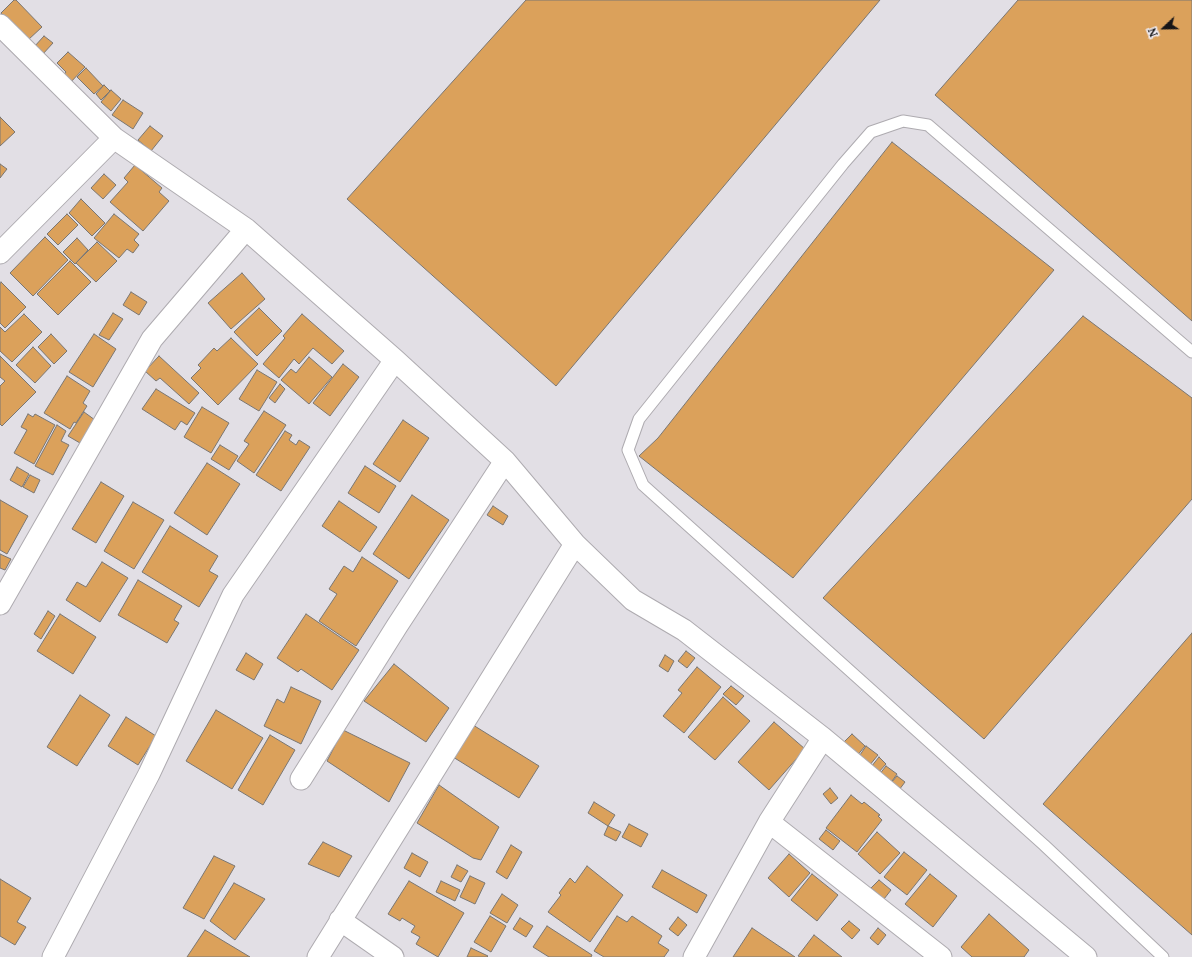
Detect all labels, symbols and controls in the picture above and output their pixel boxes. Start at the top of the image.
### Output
north arrow [1144,8,1184,48]
text: N [1144,26,1161,40]

